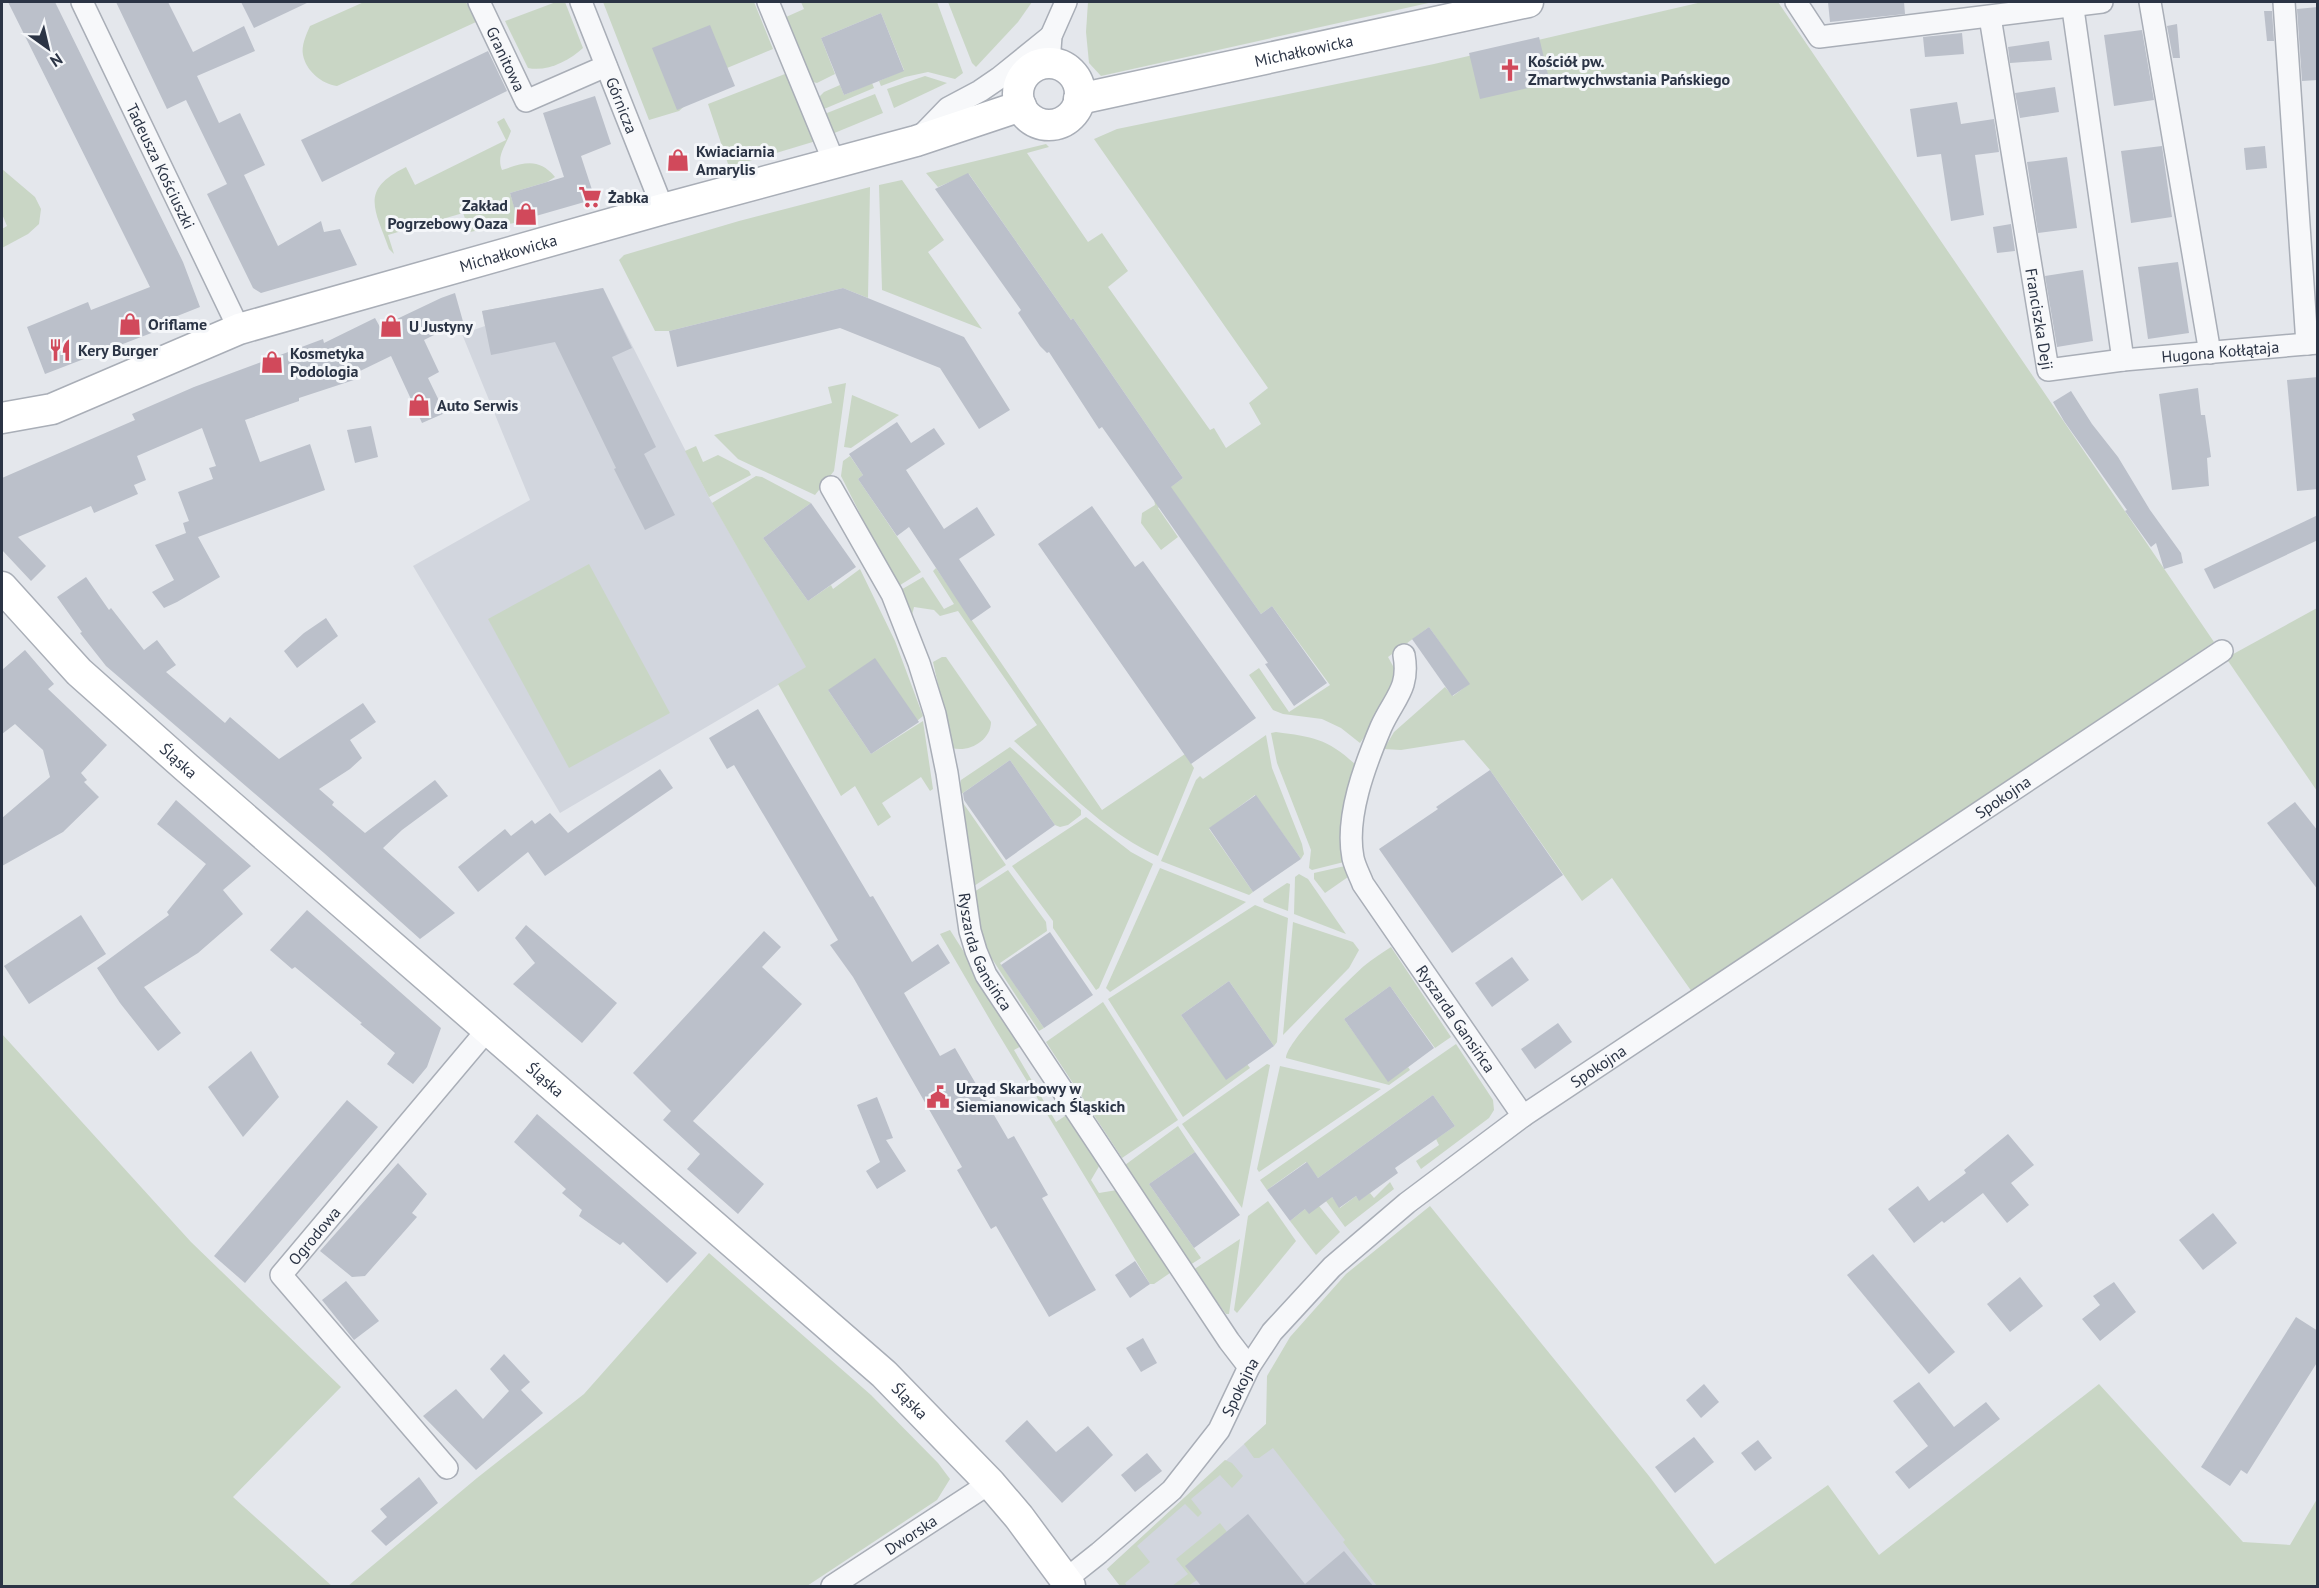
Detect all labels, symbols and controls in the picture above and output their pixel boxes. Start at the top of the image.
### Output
north arrow [18,18,78,78]
street label: Granitowa [482,23,530,95]
street label: Michałkowicka [1253,30,1355,71]
text: N [46,49,66,72]
place label: Kościół pw. Zmartwychwstania Pańskiego [1528,51,1731,89]
church icon: Kościół pw. Zmartwychwstania Pańskiego [1497,57,1523,83]
street label: Górnicza [602,74,642,136]
street label: Tadeusza Kościuszki [122,100,199,232]
place label: Kwiaciarnia Amarylis [696,141,775,179]
shop icon: Kwiaciarnia Amarylis [665,147,691,173]
supermarket icon: Żabka [577,184,603,210]
place label: Żabka [608,187,649,207]
place label: Zakład Pogrzebowy Oaza [387,195,508,233]
shop icon: Zakład Pogrzebowy Oaza [513,201,539,227]
street label: Michałkowicka [457,230,559,276]
street label: Franciszka Deji [2021,267,2058,371]
shop icon: Oriflame [117,311,143,337]
shop icon: U Justyny [378,313,404,339]
place label: Oriflame [148,314,207,334]
place label: U Justyny [409,316,473,336]
street label: Hugona Kołłątaja [2161,336,2280,367]
restaurant icon: Kery Burger [47,337,73,363]
place label: Kery Burger [78,340,158,360]
place label: Kosmetyka Podologia [290,343,364,381]
shop icon: Kosmetyka Podologia [259,349,285,375]
shop icon: Auto Serwis [406,392,432,418]
place label: Auto Serwis [437,395,518,415]
street label: Śląska [156,739,202,782]
street label: Spokojna [1971,771,2034,823]
street label: Ryszarda Gansińca [955,891,1017,1014]
street label: Ryszarda Gansińca [1412,961,1500,1076]
street label: Spokojna [1566,1040,1630,1092]
street label: Śląska [522,1058,568,1101]
place label: Urząd Skarbowy w Siemianowicach Śląskich [956,1078,1125,1116]
public building icon: Urząd Skarbowy w Siemianowicach Śląskich [925,1084,951,1110]
street label: Ogrodowa [284,1202,344,1269]
street label: Spokojna [1217,1354,1263,1419]
street label: Śląska [888,1378,932,1423]
street label: Dworska [881,1510,941,1559]

